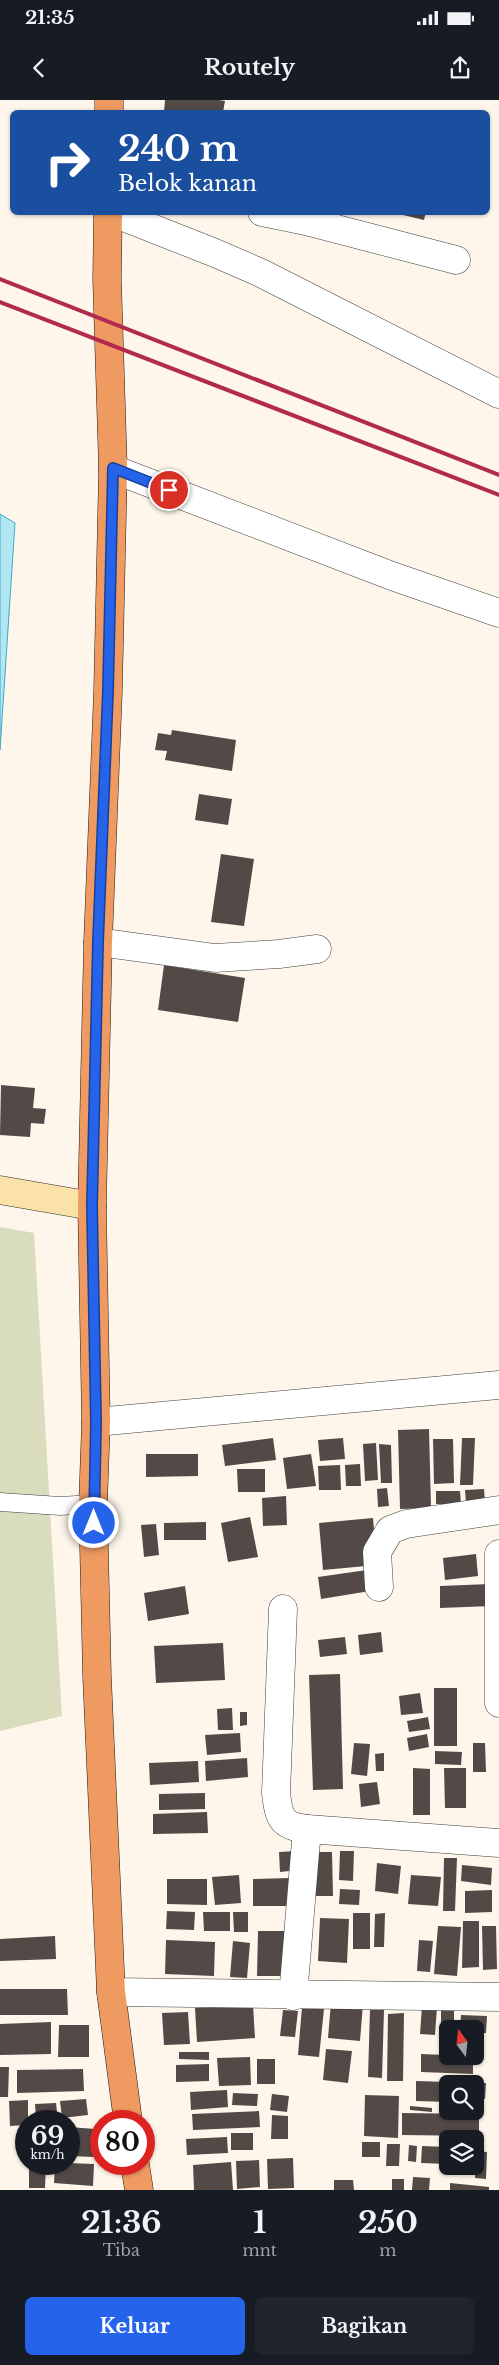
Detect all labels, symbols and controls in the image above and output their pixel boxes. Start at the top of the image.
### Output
text: 21:35 [25,6,74,29]
icon: back [25,54,53,82]
text: Routely [204,54,295,81]
icon: share [446,54,474,82]
text: 240 m [118,127,238,170]
icon: right [35,130,100,195]
text: Belok kanan [118,170,257,197]
pin [148,469,190,511]
icon: arrive [155,476,183,504]
position arrow [67,1496,119,1548]
north arrow [439,2020,484,2065]
map controls [439,2020,484,2175]
button: search [439,2075,484,2120]
speed limit sign: 80 [90,2110,155,2175]
text: 69 [31,2121,64,2152]
button: layers [439,2130,484,2175]
text: km/h [30,2147,65,2162]
text: 21:36 [81,2204,162,2241]
text: 1 [253,2204,266,2241]
text: 250 [358,2204,418,2241]
text: Tiba [103,2240,140,2260]
text: mnt [243,2240,277,2260]
text: m [379,2240,397,2260]
button: Keluar [25,2297,245,2355]
button: Bagikan [255,2297,474,2355]

